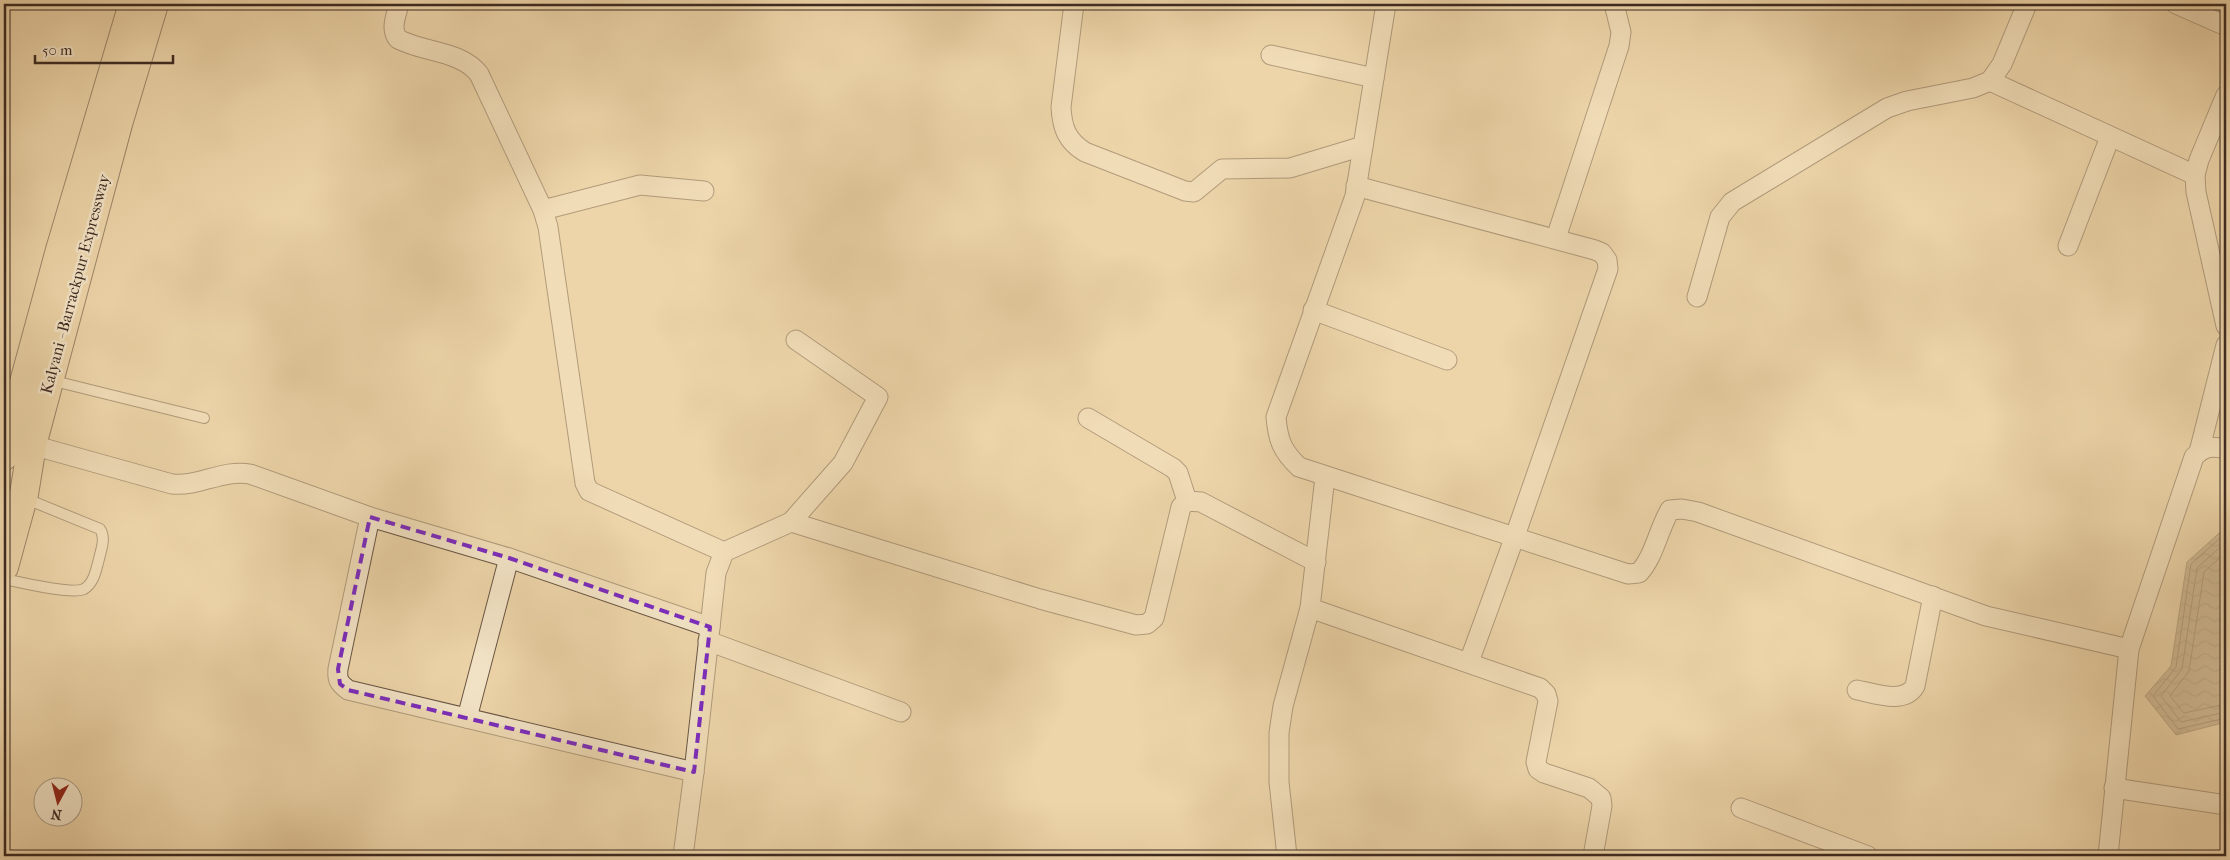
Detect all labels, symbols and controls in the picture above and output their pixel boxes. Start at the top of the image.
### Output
scale bar [35,32,172,64]
text: 50 m [42,41,73,59]
street label: Kalyani - Barrackpur Expressway [37,172,114,396]
north arrow [32,778,82,828]
text: N [50,805,63,823]

